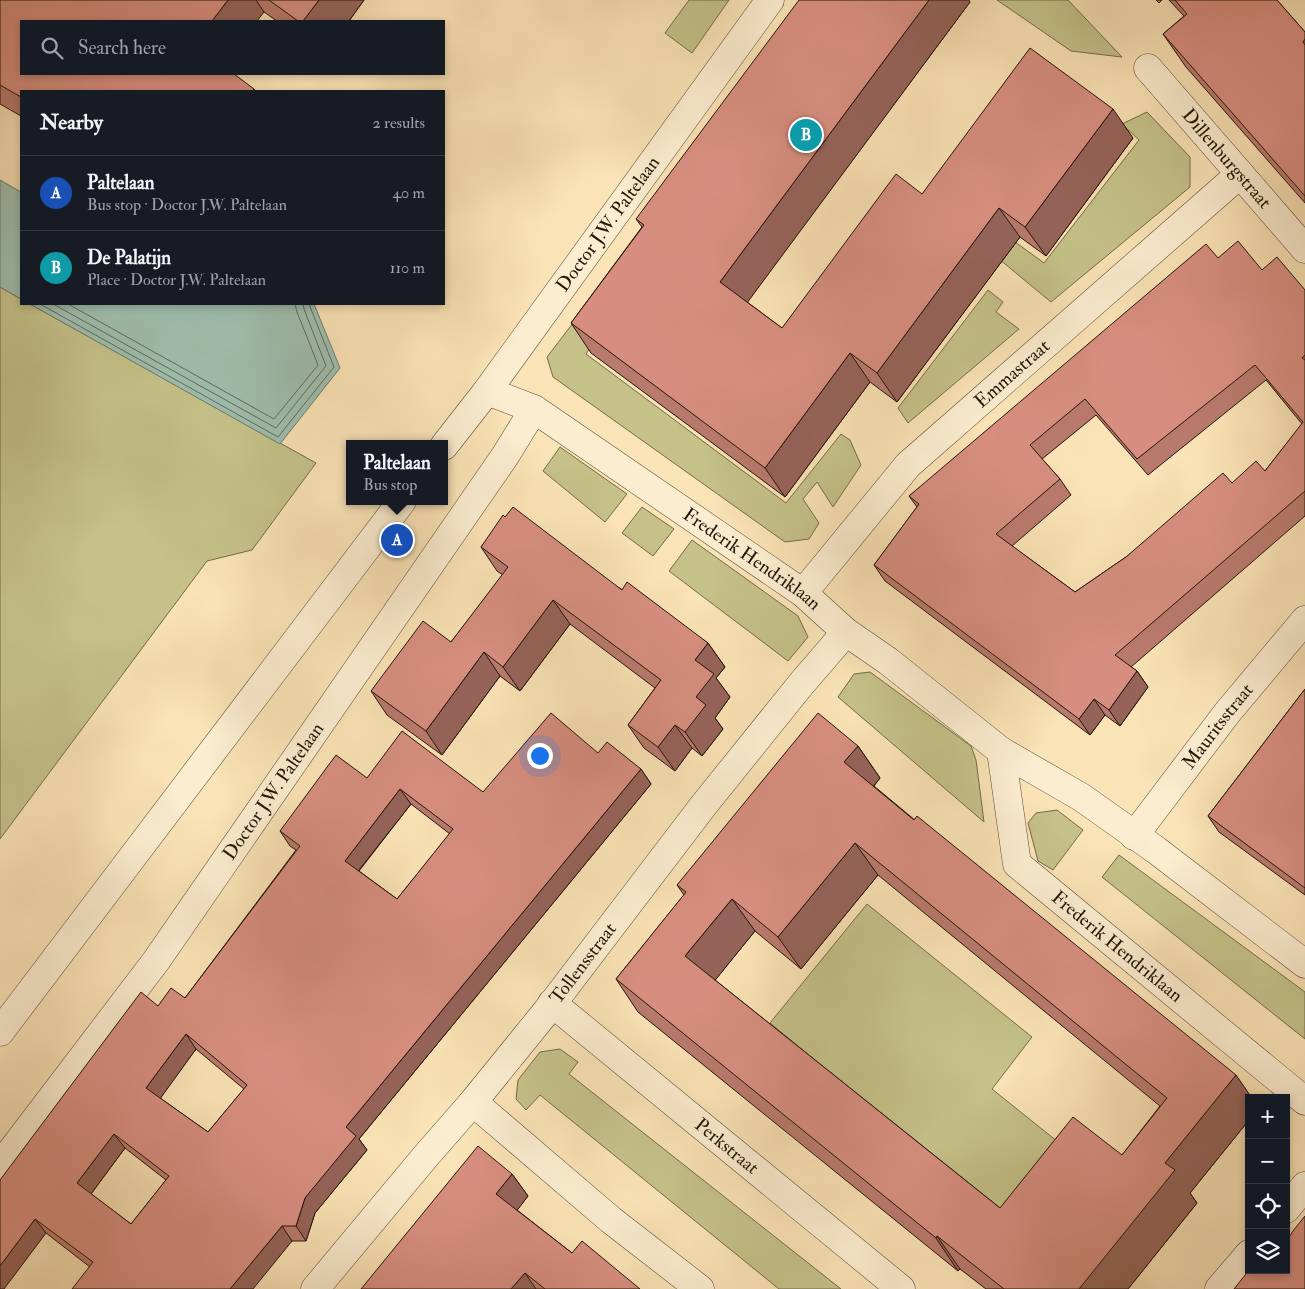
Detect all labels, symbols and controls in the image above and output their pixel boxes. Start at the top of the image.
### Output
search box [20,20,445,75]
icon: search [38,34,66,62]
text: Search here [78,36,166,60]
street label: Dillenburgstraat [1177,104,1277,214]
text: Nearby [40,109,103,136]
text: 2 results [372,113,425,133]
pin: B [790,116,822,154]
street label: Doctor J.W. Paltelaan [551,151,665,297]
text: Paltelaan [87,171,155,195]
text: A [51,183,61,203]
text: 40 m [392,183,425,203]
text: Bus stop · Doctor J.W. Paltelaan [87,195,287,215]
text: De Palatijn [87,246,171,270]
text: B [51,258,61,278]
text: 110 m [390,258,425,278]
text: Place · Doctor J.W. Paltelaan [87,270,266,290]
street label: Emmastraat [969,334,1055,413]
popup [346,440,448,505]
text: Paltelaan [363,451,431,475]
text: Bus stop [363,475,417,495]
street label: Frederik Hendriklaan [678,503,826,616]
pin: A [381,521,413,559]
street label: Mauritsstraat [1177,679,1259,774]
street label: Doctor J.W. Paltelaan [217,718,329,865]
your location [527,743,553,769]
street label: Frederik Hendriklaan [1047,885,1188,1008]
street label: Tollensstraat [544,918,622,1009]
map controls [1245,1094,1290,1274]
button: + [1245,1094,1290,1139]
street label: Perkstraat [690,1113,764,1180]
button: − [1245,1139,1290,1184]
button: locate [1245,1184,1290,1229]
button: layers [1245,1229,1290,1274]

